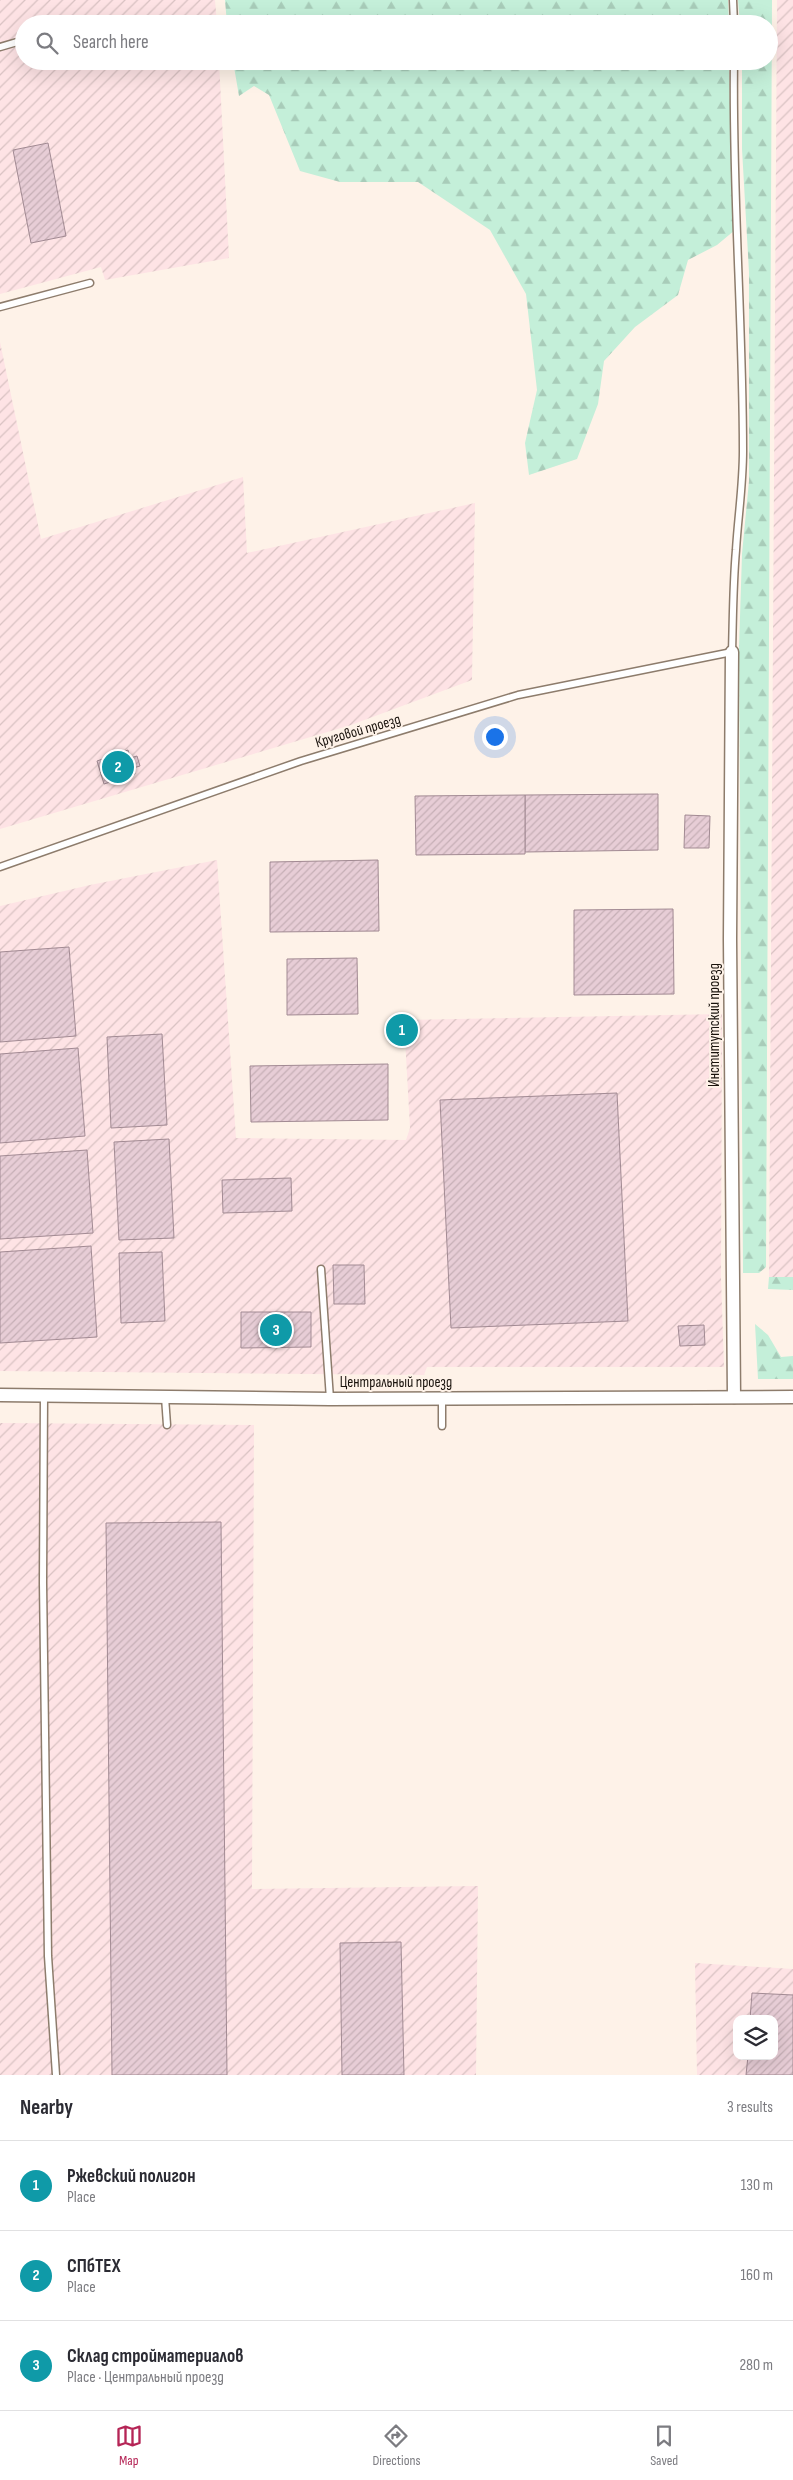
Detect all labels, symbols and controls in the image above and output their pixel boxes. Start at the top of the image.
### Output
search box [15,15,778,70]
icon: search [33,29,61,57]
text: Search here [73,31,149,54]
street label: Круговой проезд [313,710,403,752]
your location [482,724,508,750]
pin: 2 [102,748,134,786]
street label: Институтский проезд [705,963,724,1087]
pin: 1 [386,1011,418,1049]
pin: 3 [260,1311,292,1349]
street label: Центральный проезд [340,1373,452,1392]
map controls [733,2015,778,2060]
button: layers [733,2015,778,2060]
text: Nearby [20,2095,73,2120]
text: 3 results [727,2098,773,2117]
text: Ржевский полигон [67,2165,195,2188]
text: 1 [33,2176,39,2195]
text: 130 m [741,2176,773,2195]
text: Place [67,2188,96,2207]
text: СПбТЕХ [67,2255,121,2278]
text: 2 [32,2266,40,2285]
text: 160 m [740,2266,773,2285]
text: Place [67,2278,96,2297]
text: Склад стройматериалов [67,2345,244,2368]
text: 3 [32,2356,40,2375]
text: 280 m [739,2356,773,2375]
text: Place · Центральный проезд [67,2368,224,2387]
tab: Map [115,2422,143,2469]
tab: Directions [372,2422,421,2469]
tab: Saved [650,2422,678,2469]

